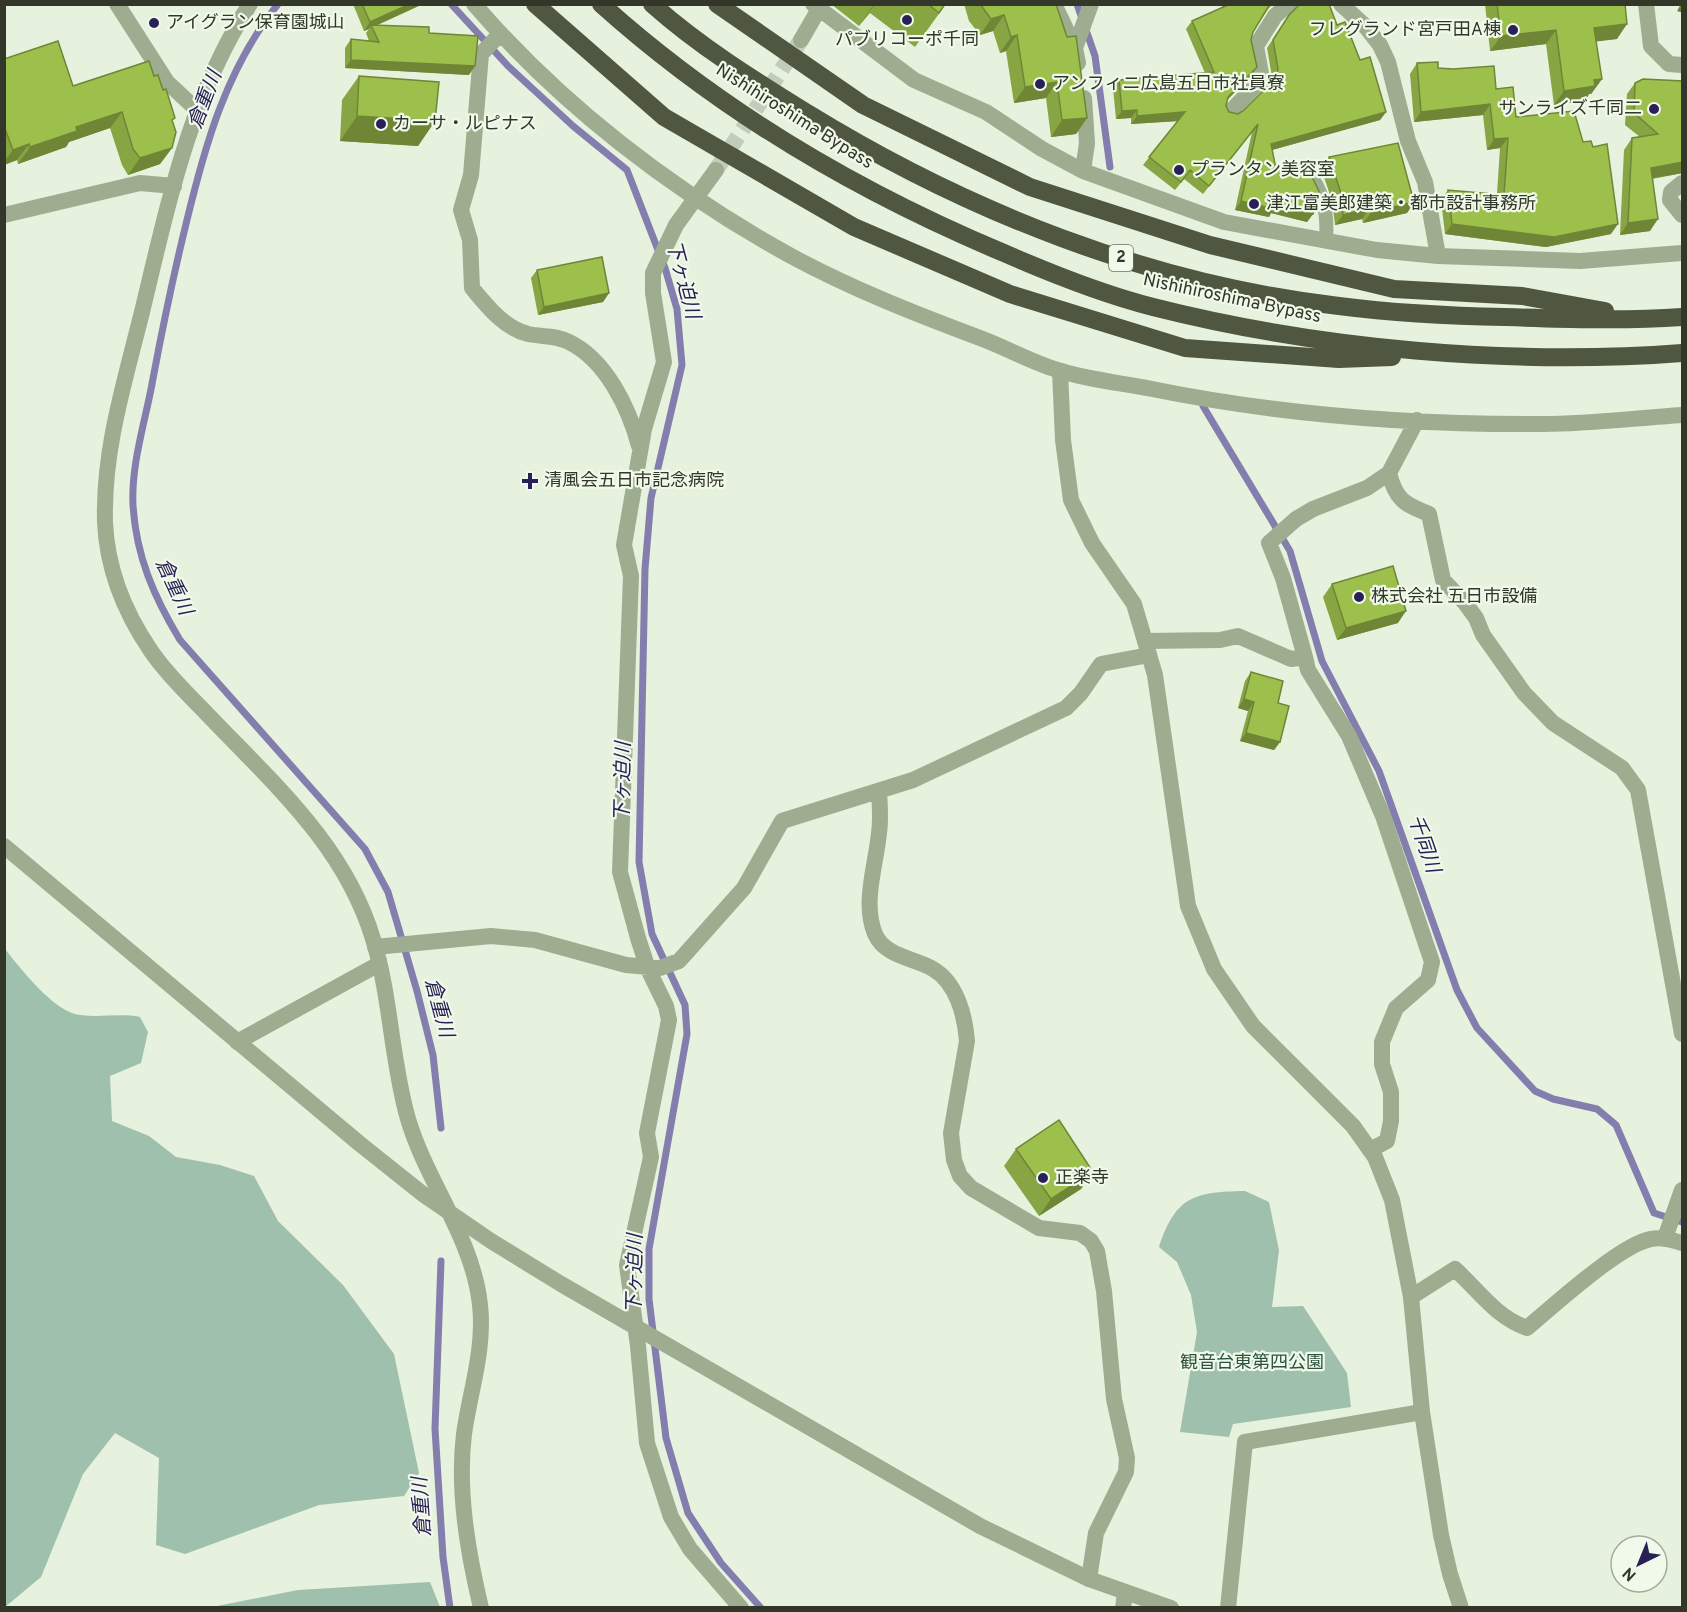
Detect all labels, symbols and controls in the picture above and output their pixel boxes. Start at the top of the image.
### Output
place label: アイグラン保育園城山 [166,12,345,35]
marker: パブリコーポ千同 [900,13,914,27]
marker: アイグラン保育園城山 [147,16,161,30]
place label: フレグランド宮戸田A棟 [1309,19,1501,42]
marker: フレグランド宮戸田A棟 [1506,23,1520,37]
place label: パブリコーポ千同 [835,29,979,52]
street label: Nishihiroshima Bypass [711,59,877,175]
water label: 倉重川 [183,65,230,133]
place label: アンフィニ広島五日市社員寮 [1052,73,1284,96]
marker: アンフィニ広島五日市社員寮 [1033,77,1047,91]
place label: サンライズ千同二 [1499,98,1642,121]
marker: サンライズ千同二 [1647,102,1661,116]
place label: カーサ・ルピナス [393,113,537,136]
marker: カーサ・ルピナス [374,117,388,131]
place label: プランタン美容室 [1191,159,1335,182]
marker: プランタン美容室 [1172,163,1186,177]
place label: 津江富美郎建築・都市設計事務所 [1266,193,1536,216]
marker: 津江富美郎建築・都市設計事務所 [1247,197,1261,211]
water label: 下ヶ迫川 [659,238,705,324]
road number: 2 [1109,245,1133,271]
street label: Nishihiroshima Bypass [1141,269,1323,329]
place label: 清風会五日市記念病院 [544,470,724,493]
marker: 清風会五日市記念病院 [521,472,539,490]
water label: 倉重川 [149,554,198,621]
place label: 株式会社 五日市設備 [1371,586,1537,609]
marker: 株式会社 五日市設備 [1352,590,1366,604]
water label: 下ヶ迫川 [610,740,638,822]
water label: 千同川 [1401,811,1446,878]
water label: 倉重川 [418,976,459,1042]
place label: 正楽寺 [1055,1167,1109,1190]
marker: 正楽寺 [1036,1171,1050,1185]
water label: 下ヶ迫川 [622,1232,650,1314]
park label: 観音台東第四公園 [1180,1352,1324,1375]
water label: 倉重川 [408,1474,438,1538]
north arrow [1609,1534,1669,1594]
text: N [1619,1562,1641,1585]

